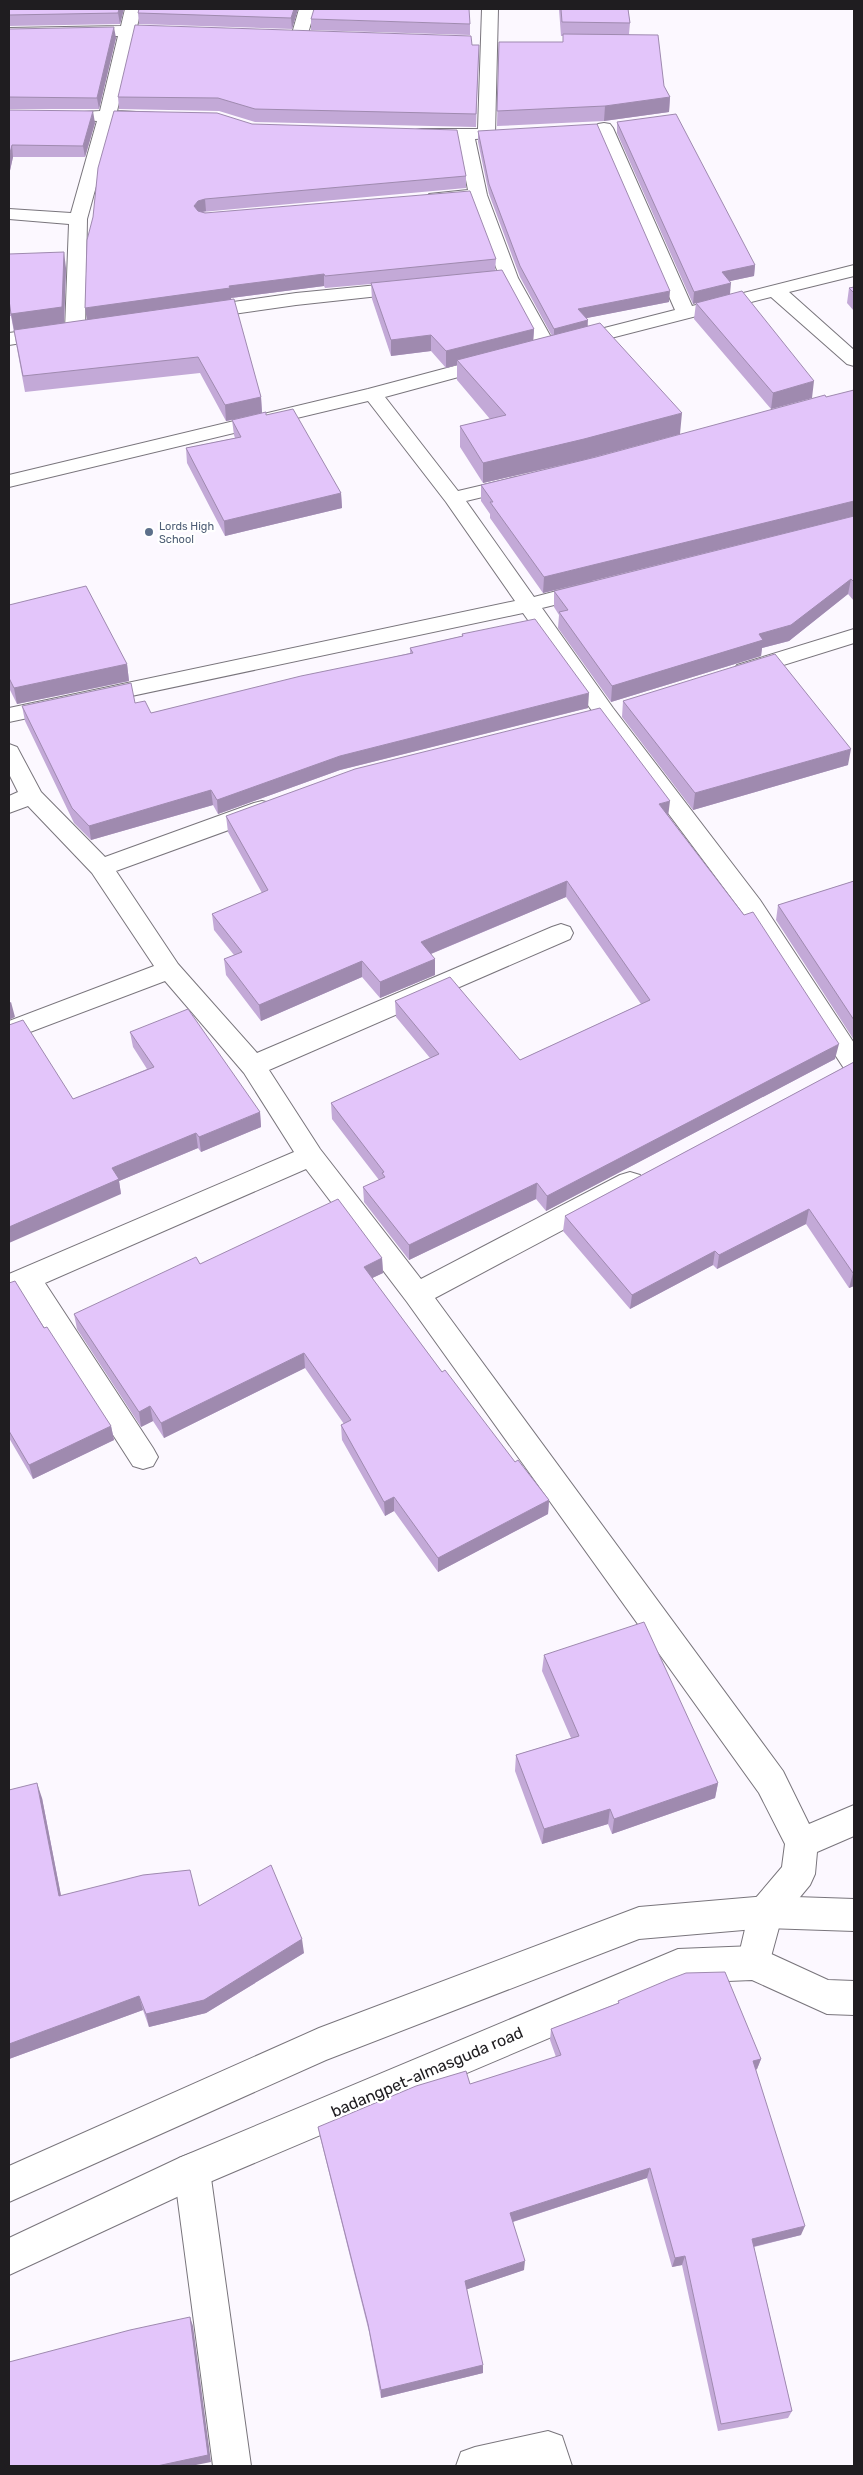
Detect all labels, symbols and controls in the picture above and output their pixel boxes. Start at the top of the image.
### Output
place label: Lords High School [159,520,214,546]
marker: Lords High School [143,526,155,538]
street label: badangpet-almasguda road [328,2023,526,2121]

